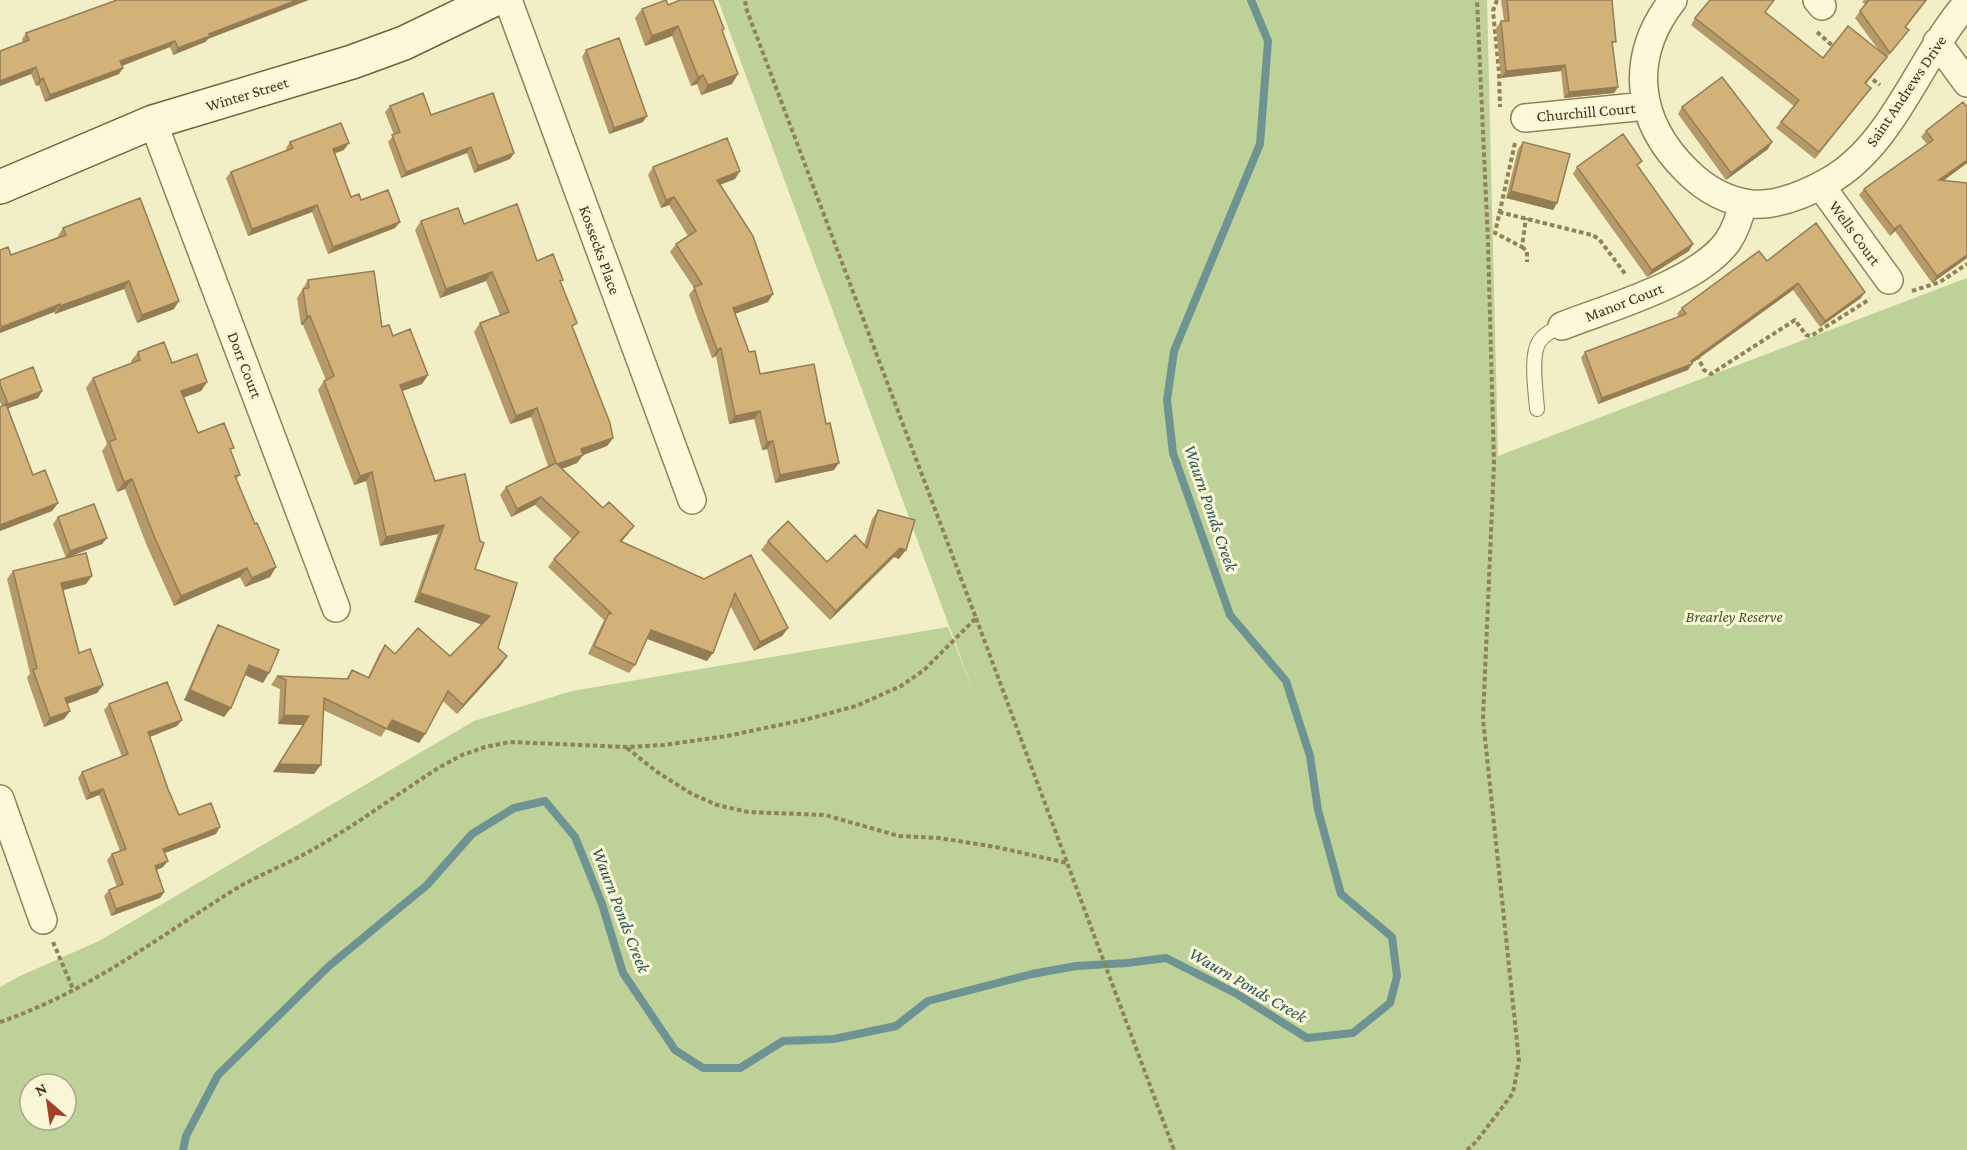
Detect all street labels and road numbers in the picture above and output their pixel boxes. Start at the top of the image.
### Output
street label: Saint Andrews Drive [1863,32,1949,150]
street label: Winter Street [204,73,291,115]
street label: Churchill Court [1536,99,1637,125]
street label: Wells Court [1826,197,1884,269]
street label: Kossecks Place [576,203,624,297]
street label: Manor Court [1582,279,1666,325]
street label: Dorr Court [225,329,266,401]

